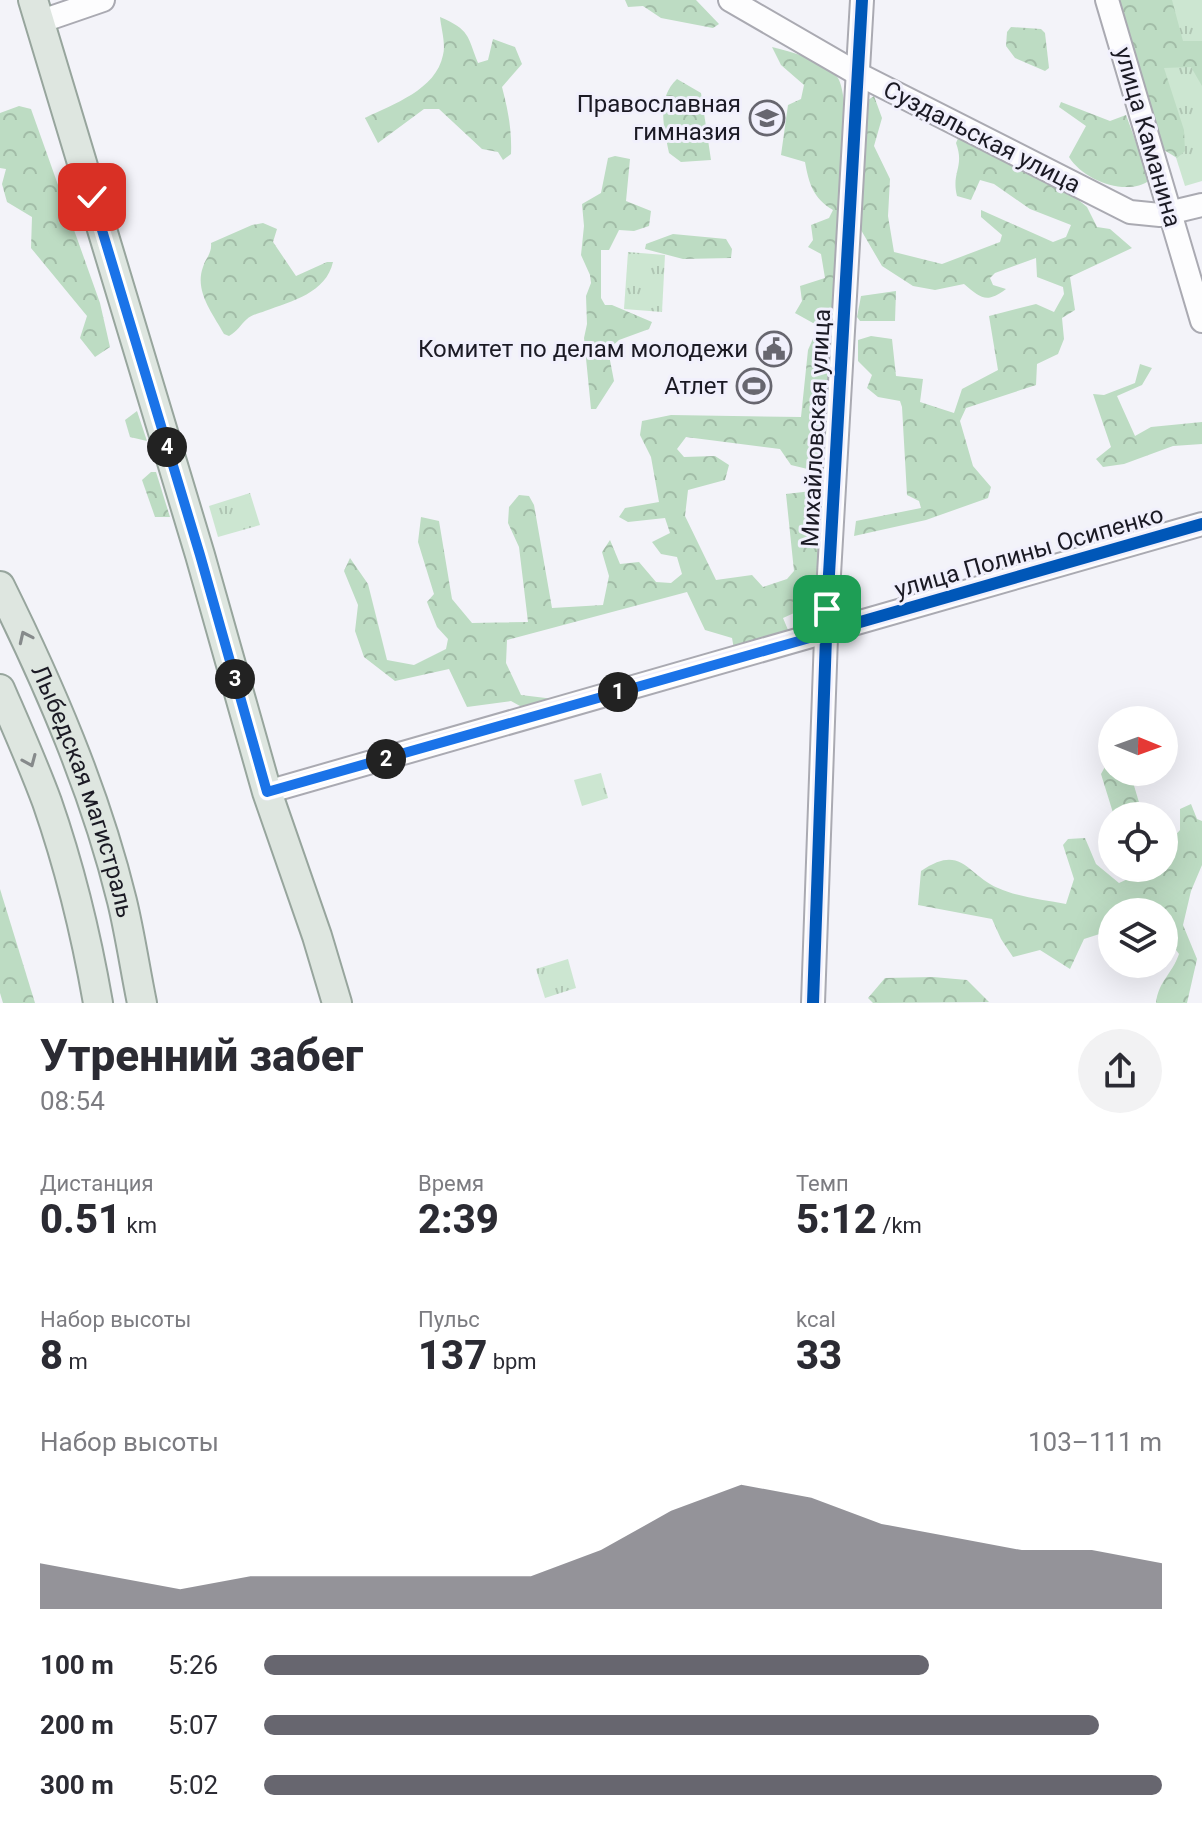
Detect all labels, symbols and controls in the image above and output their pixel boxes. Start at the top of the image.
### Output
street label: улица Каманина [1109,44,1187,230]
street label: Суздальская улица [879,75,1085,199]
place label: Православная гимназия [577,90,741,146]
school or university icon: Православная гимназия [748,99,786,137]
pin [58,163,126,231]
icon: check [70,175,114,219]
street label: Михайловская улица [796,308,836,548]
public building icon: Комитет по делам молодежи [755,330,793,368]
place label: Комитет по делам молодежи [418,335,748,363]
sports icon: Атлет [735,367,773,405]
place label: Атлет [664,372,728,400]
pin: 4 [147,427,187,467]
text: 4 [161,434,173,459]
street label: улица Полины Осипенко [891,500,1167,604]
pin [793,575,861,643]
icon: arrive [805,587,849,631]
one-way arrow [18,630,34,645]
pin: 3 [215,659,255,699]
street label: Лыбедская магистраль [25,661,139,920]
text: 3 [229,666,241,691]
pin: 1 [598,672,638,712]
text: 1 [612,679,624,704]
north arrow [1098,706,1178,786]
map controls [1098,706,1178,978]
pin: 2 [366,739,406,779]
text: 2 [380,746,392,771]
one-way arrow [20,753,37,767]
button: locate [1098,802,1178,882]
button: layers [1098,898,1178,978]
button: share [1078,1029,1162,1113]
text: Утренний забег [40,1030,363,1082]
text: 08:54 [40,1086,105,1116]
text: Дистанция [40,1171,154,1196]
text: Время [418,1171,484,1196]
text: Темп [796,1171,849,1196]
text: 0.51 [40,1196,121,1243]
text: 2:39 [418,1196,499,1243]
text: 5:12 [796,1196,877,1243]
text: km [121,1213,157,1238]
text: /km [877,1213,922,1238]
text: Набор высоты [40,1307,191,1332]
text: Пульс [418,1307,480,1332]
text: kcal [796,1307,836,1332]
text: 8 [40,1332,63,1379]
text: 137 [418,1332,487,1379]
text: 33 [796,1332,842,1379]
text: m [63,1349,88,1374]
text: bpm [487,1349,537,1374]
text: Набор высоты [40,1427,219,1457]
text: 103–111 m [1028,1427,1162,1457]
text: 100 m [40,1650,114,1680]
text: 5:26 [168,1650,218,1680]
text: 200 m [40,1710,114,1740]
text: 5:07 [168,1710,218,1740]
text: 300 m [40,1770,114,1800]
text: 5:02 [168,1770,218,1800]

